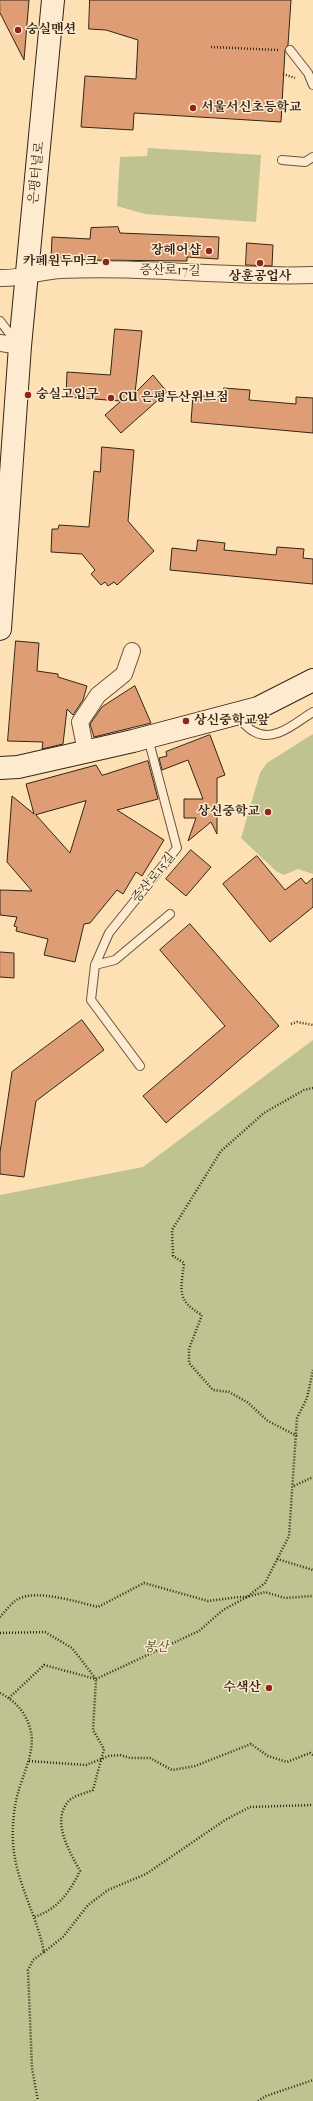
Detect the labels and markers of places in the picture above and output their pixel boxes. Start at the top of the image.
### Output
place label: 숭실맨션 [26,22,76,38]
marker: 숭실맨션 [13,25,23,35]
place label: 서울서신초등학교 [201,100,301,116]
marker: 서울서신초등학교 [188,103,198,113]
place label: 장헤어샵 [151,243,201,259]
marker: 장헤어샵 [204,246,214,256]
place label: 카페원두마크 [23,254,98,270]
marker: 카페원두마크 [101,257,111,267]
marker: 상훈공업사 [255,258,265,268]
place label: 상훈공업사 [229,269,291,285]
place label: 숭실고입구 [36,387,99,403]
marker: 숭실고입구 [23,390,33,400]
place label: CU 은평두산위브점 [119,390,229,406]
marker: CU 은평두산위브점 [106,393,116,403]
place label: 상신중학교앞 [194,713,269,729]
marker: 상신중학교앞 [181,716,191,726]
place label: 상신중학교 [197,804,260,820]
marker: 상신중학교 [263,807,273,817]
place label: 수색산 [223,1680,261,1696]
marker: 수색산 [264,1683,274,1693]

